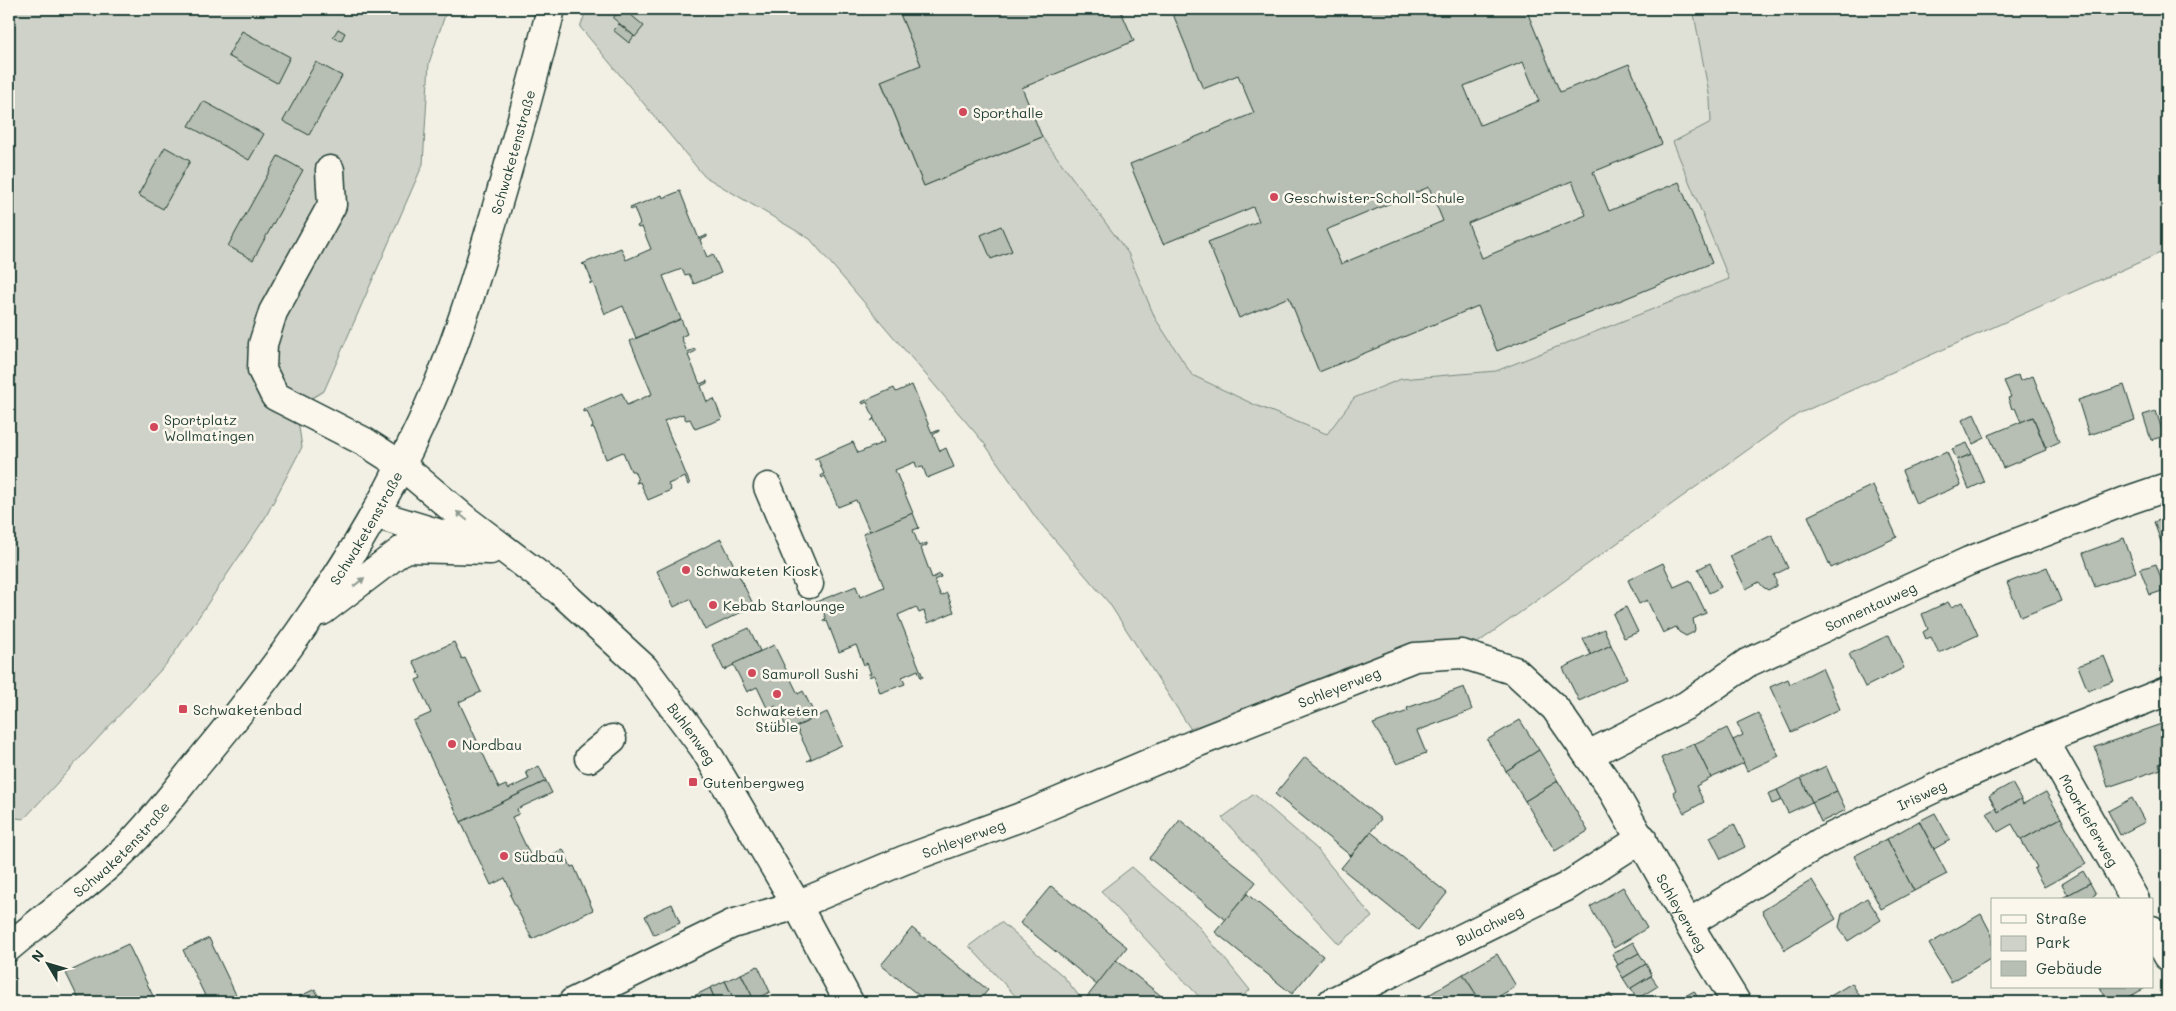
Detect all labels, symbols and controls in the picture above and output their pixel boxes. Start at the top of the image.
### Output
street label: Schwaketenstraße [486,88,539,217]
place label: Sporthalle [973,103,1043,122]
marker: Sporthalle [957,106,969,118]
place label: Geschwister-Scholl-Schule [1284,188,1465,207]
marker: Geschwister-Scholl-Schule [1268,191,1280,203]
place label: Sportplatz Wollmatingen [164,410,254,445]
marker: Sportplatz Wollmatingen [148,421,160,433]
street label: Schwaketenstraße [325,468,406,588]
one-way arrow [455,511,468,522]
place label: Schwaketen Kiosk [696,561,818,580]
marker: Schwaketen Kiosk [680,564,692,576]
one-way arrow [352,577,366,587]
street label: Sonnentauweg [1822,577,1919,635]
place label: Kebab Starlounge [723,596,845,615]
marker: Kebab Starlounge [707,599,719,611]
street label: Schleyerweg [1295,662,1383,712]
place label: Samuroll Sushi [762,664,859,683]
marker: Samuroll Sushi [746,667,758,679]
marker: Schwaketen Stüble [771,688,783,700]
street label: Buhlenweg [664,699,721,768]
place label: Schwaketenbad [193,700,302,719]
place label: Schwaketen Stüble [736,701,818,736]
marker: Schwaketenbad [177,703,189,715]
place label: Nordbau [462,735,522,754]
marker: Nordbau [446,738,458,750]
street label: Moorkieferweg [2056,770,2123,870]
place label: Gutenbergweg [703,773,804,792]
street label: Irisweg [1894,775,1949,814]
marker: Gutenbergweg [687,776,699,788]
street label: Schwaketenstraße [69,797,173,901]
street label: Schleyerweg [919,814,1007,862]
place label: Südbau [514,847,564,866]
marker: Südbau [498,850,510,862]
street label: Schleyerweg [1652,870,1712,955]
legend [1991,898,2154,988]
street label: Bulachweg [1452,900,1526,949]
text: Straße [2036,908,2087,928]
text: Park [2036,932,2070,952]
north arrow [22,938,72,988]
text: N [27,946,48,966]
text: Gebäude [2036,958,2102,978]

